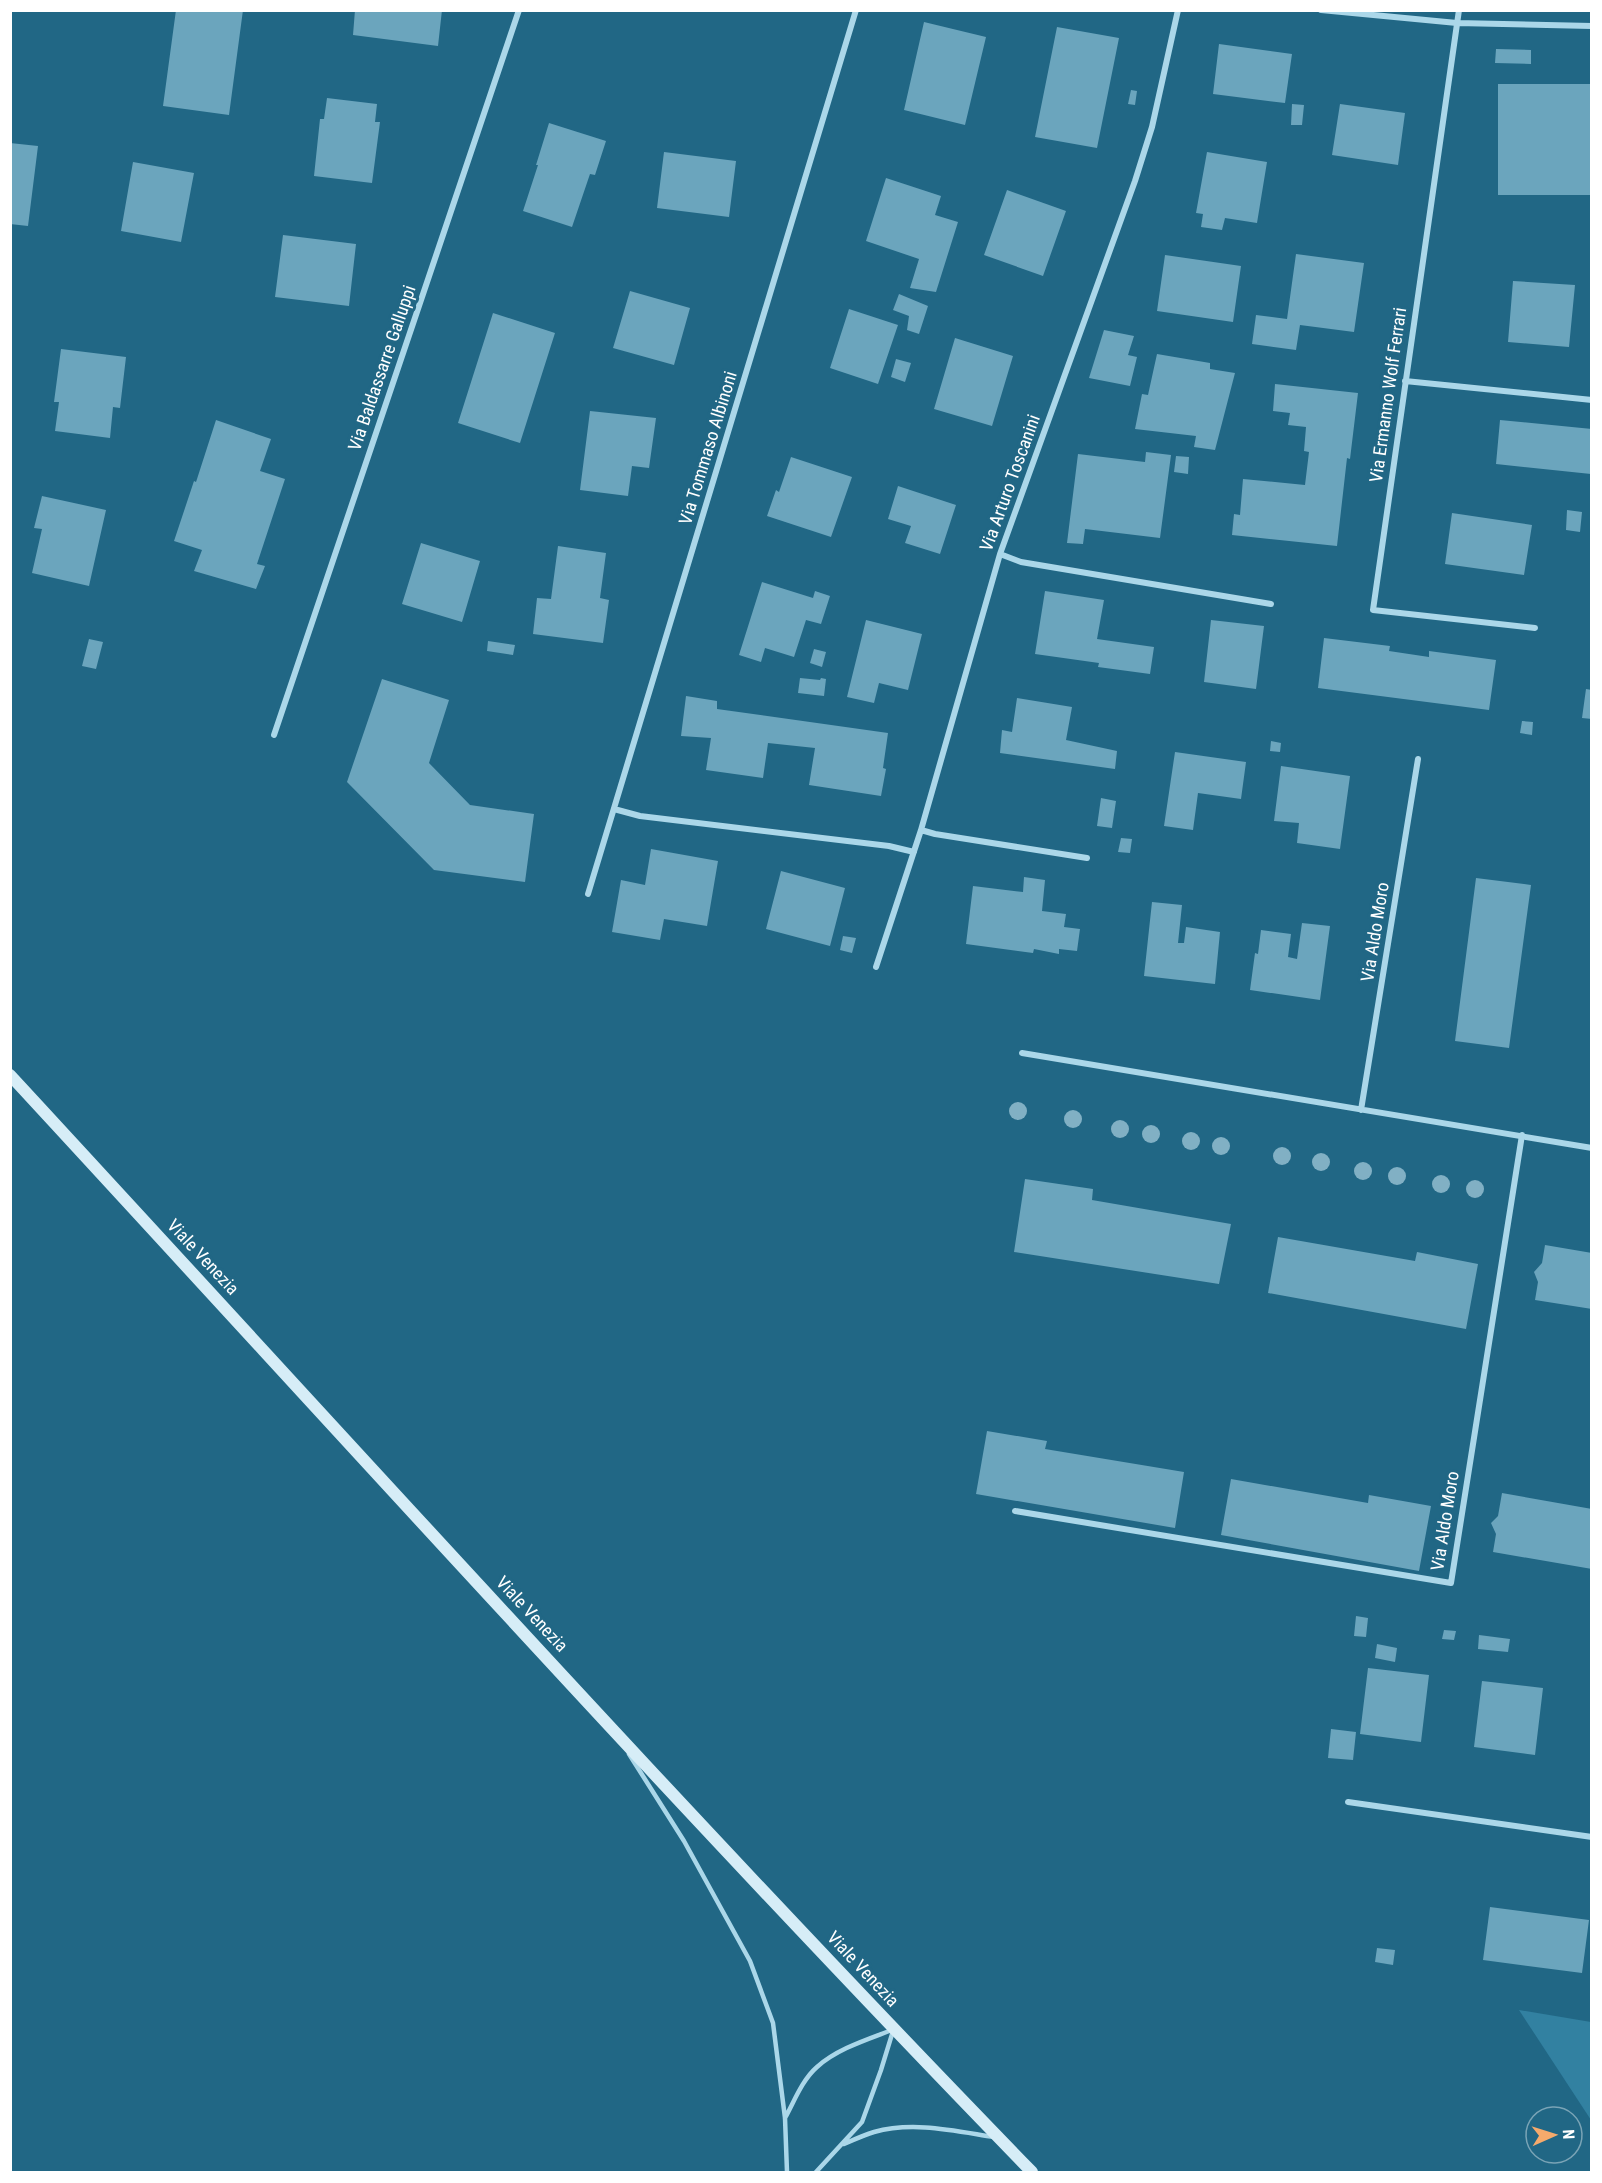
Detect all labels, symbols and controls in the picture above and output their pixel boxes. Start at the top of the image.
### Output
street label: Via Baldassarre Galluppi [343,282,420,453]
street label: Via Ermanno Wolf Ferrari [1365,306,1410,484]
street label: Via Tommaso Albinoni [674,369,741,527]
street label: Via Arturo Toscanini [975,412,1044,554]
street label: Via Aldo Moro [1356,881,1393,983]
street label: Viale Venezia [163,1215,244,1299]
street label: Via Aldo Moro [1426,1470,1463,1572]
street label: Viale Venezia [492,1572,573,1656]
street label: Viale Venezia [823,1927,904,2011]
north arrow [1524,2105,1584,2165]
text: N [1559,2129,1578,2140]

